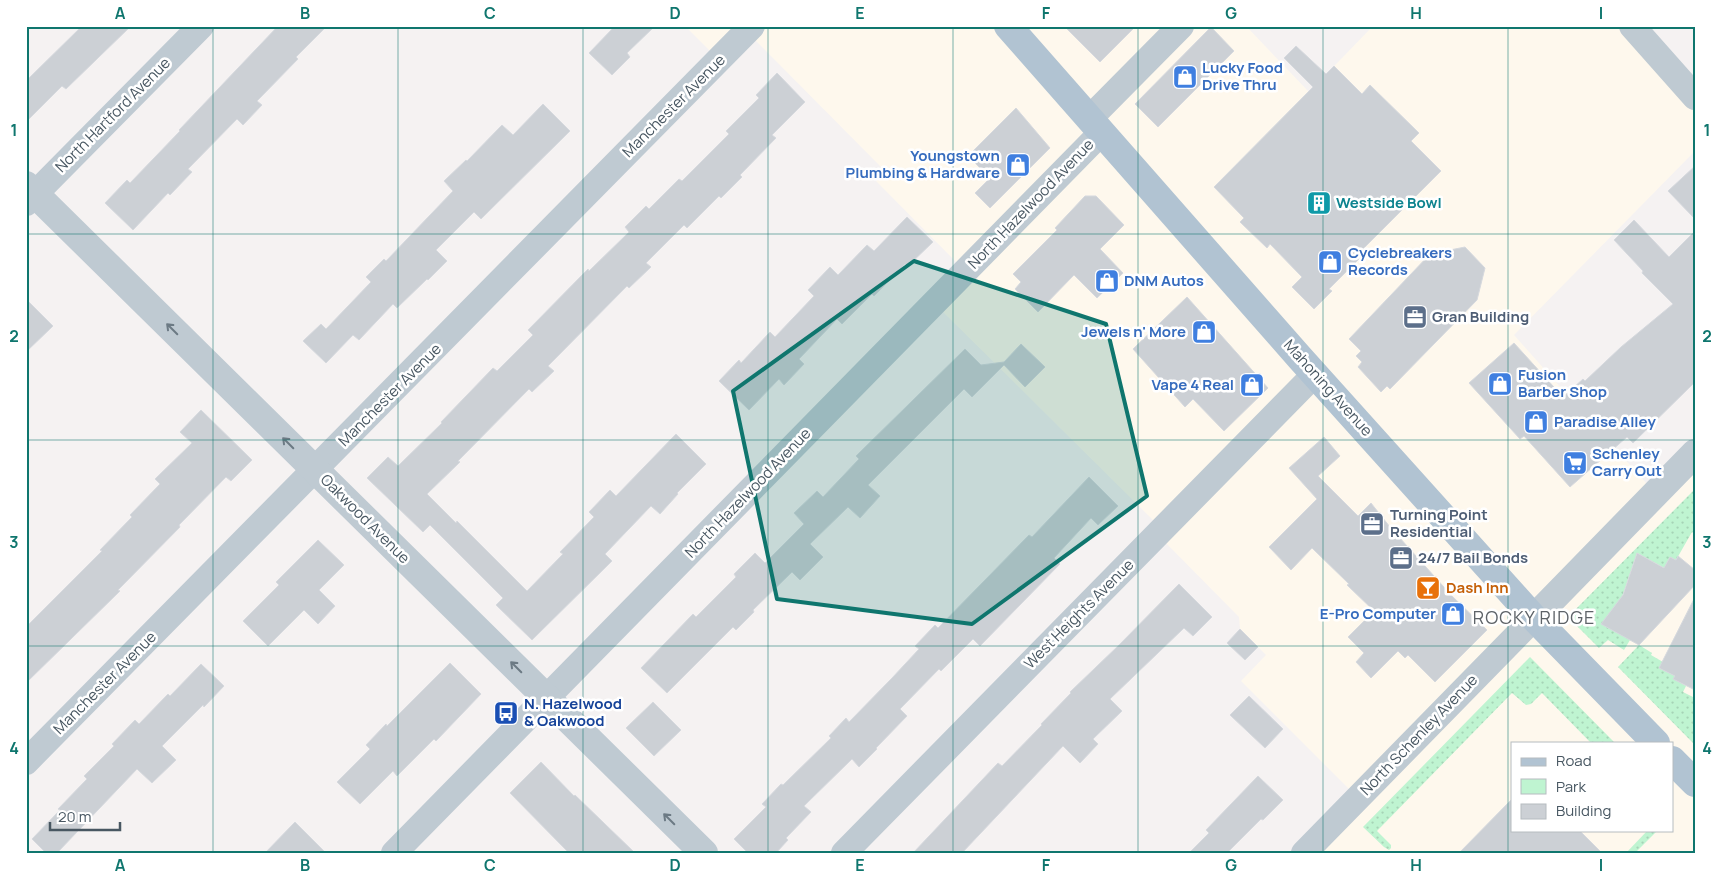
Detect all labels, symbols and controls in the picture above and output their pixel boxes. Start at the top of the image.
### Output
text: A [115,2,126,24]
text: B [300,2,310,24]
text: C [484,2,496,24]
text: D [669,2,681,24]
text: E [855,2,865,24]
text: F [1042,2,1051,24]
text: G [1225,2,1237,24]
text: H [1410,2,1422,24]
text: I [1599,2,1603,24]
street label: Manchester Avenue [617,49,730,162]
street label: North Hartford Avenue [50,52,175,177]
place label: Lucky Food Drive Thru [1202,57,1283,95]
shop icon: Lucky Food Drive Thru [1172,64,1198,90]
text: 1 [10,119,18,141]
text: 1 [1703,119,1711,141]
street label: North Hazelwood Avenue [963,134,1098,273]
place label: Youngstown Plumbing & Hardware [846,145,1000,183]
shop icon: Youngstown Plumbing & Hardware [1005,152,1031,178]
building icon: Westside Bowl [1306,190,1332,216]
place label: Westside Bowl [1336,192,1442,213]
place label: Cyclebreakers Records [1348,242,1452,280]
shop icon: Cyclebreakers Records [1317,249,1343,275]
shop icon: DNM Autos [1094,268,1120,294]
place label: DNM Autos [1124,270,1204,291]
office icon: Gran Building [1402,304,1428,330]
place label: Gran Building [1432,306,1529,327]
shop icon: Jewels n' More [1191,319,1217,345]
place label: Jewels n' More [1081,321,1186,342]
one-way arrow [166,323,179,335]
text: 2 [9,325,19,347]
text: 2 [1702,325,1712,347]
street label: Mahoning Avenue [1279,335,1378,441]
street label: Manchester Avenue [333,338,446,451]
place label: Fusion Barber Shop [1518,364,1607,402]
shop icon: Fusion Barber Shop [1487,371,1513,397]
shop icon: Vape 4 Real [1239,372,1265,398]
place label: Vape 4 Real [1151,374,1234,395]
shop icon: Paradise Alley [1523,409,1549,435]
place label: Paradise Alley [1554,411,1656,432]
street label: North Hazelwood Avenue [680,423,815,562]
one-way arrow [282,437,294,449]
place label: Schenley Carry Out [1592,443,1662,481]
supermarket icon: Schenley Carry Out [1562,450,1588,476]
street label: Oakwood Avenue [316,469,415,568]
place label: Turning Point Residential [1390,504,1488,542]
office icon: Turning Point Residential [1359,511,1385,537]
text: 3 [9,531,19,553]
text: 3 [1702,531,1712,553]
office icon: 24/7 Bail Bonds [1388,545,1414,571]
place label: 24/7 Bail Bonds [1418,547,1528,568]
street label: West Heights Avenue [1019,554,1138,673]
bar icon: Dash Inn [1415,575,1441,601]
place label: Dash Inn [1446,577,1509,598]
shop icon: E-Pro Computer [1440,601,1466,627]
place label: E-Pro Computer [1320,603,1436,624]
district label: ROCKY RIDGE [1473,605,1595,629]
street label: Manchester Avenue [48,626,161,739]
one-way arrow [510,661,522,674]
street label: North Schenley Avenue [1355,669,1482,800]
place label: N. Hazelwood & Oakwood [524,693,622,731]
bus stop icon: N. Hazelwood & Oakwood [493,700,519,726]
text: 4 [9,737,19,759]
text: 4 [1702,737,1712,759]
legend [1511,742,1674,832]
text: Road [1556,750,1592,771]
text: Park [1556,776,1586,797]
scale bar [50,799,120,831]
text: Building [1556,800,1611,821]
text: 20 m [58,806,91,827]
one-way arrow [663,812,675,825]
text: A [115,854,126,876]
text: B [300,854,310,876]
text: C [484,854,496,876]
text: D [669,854,681,876]
text: E [855,854,865,876]
text: F [1042,854,1051,876]
text: G [1225,854,1237,876]
text: H [1410,854,1422,876]
text: I [1599,854,1603,876]

